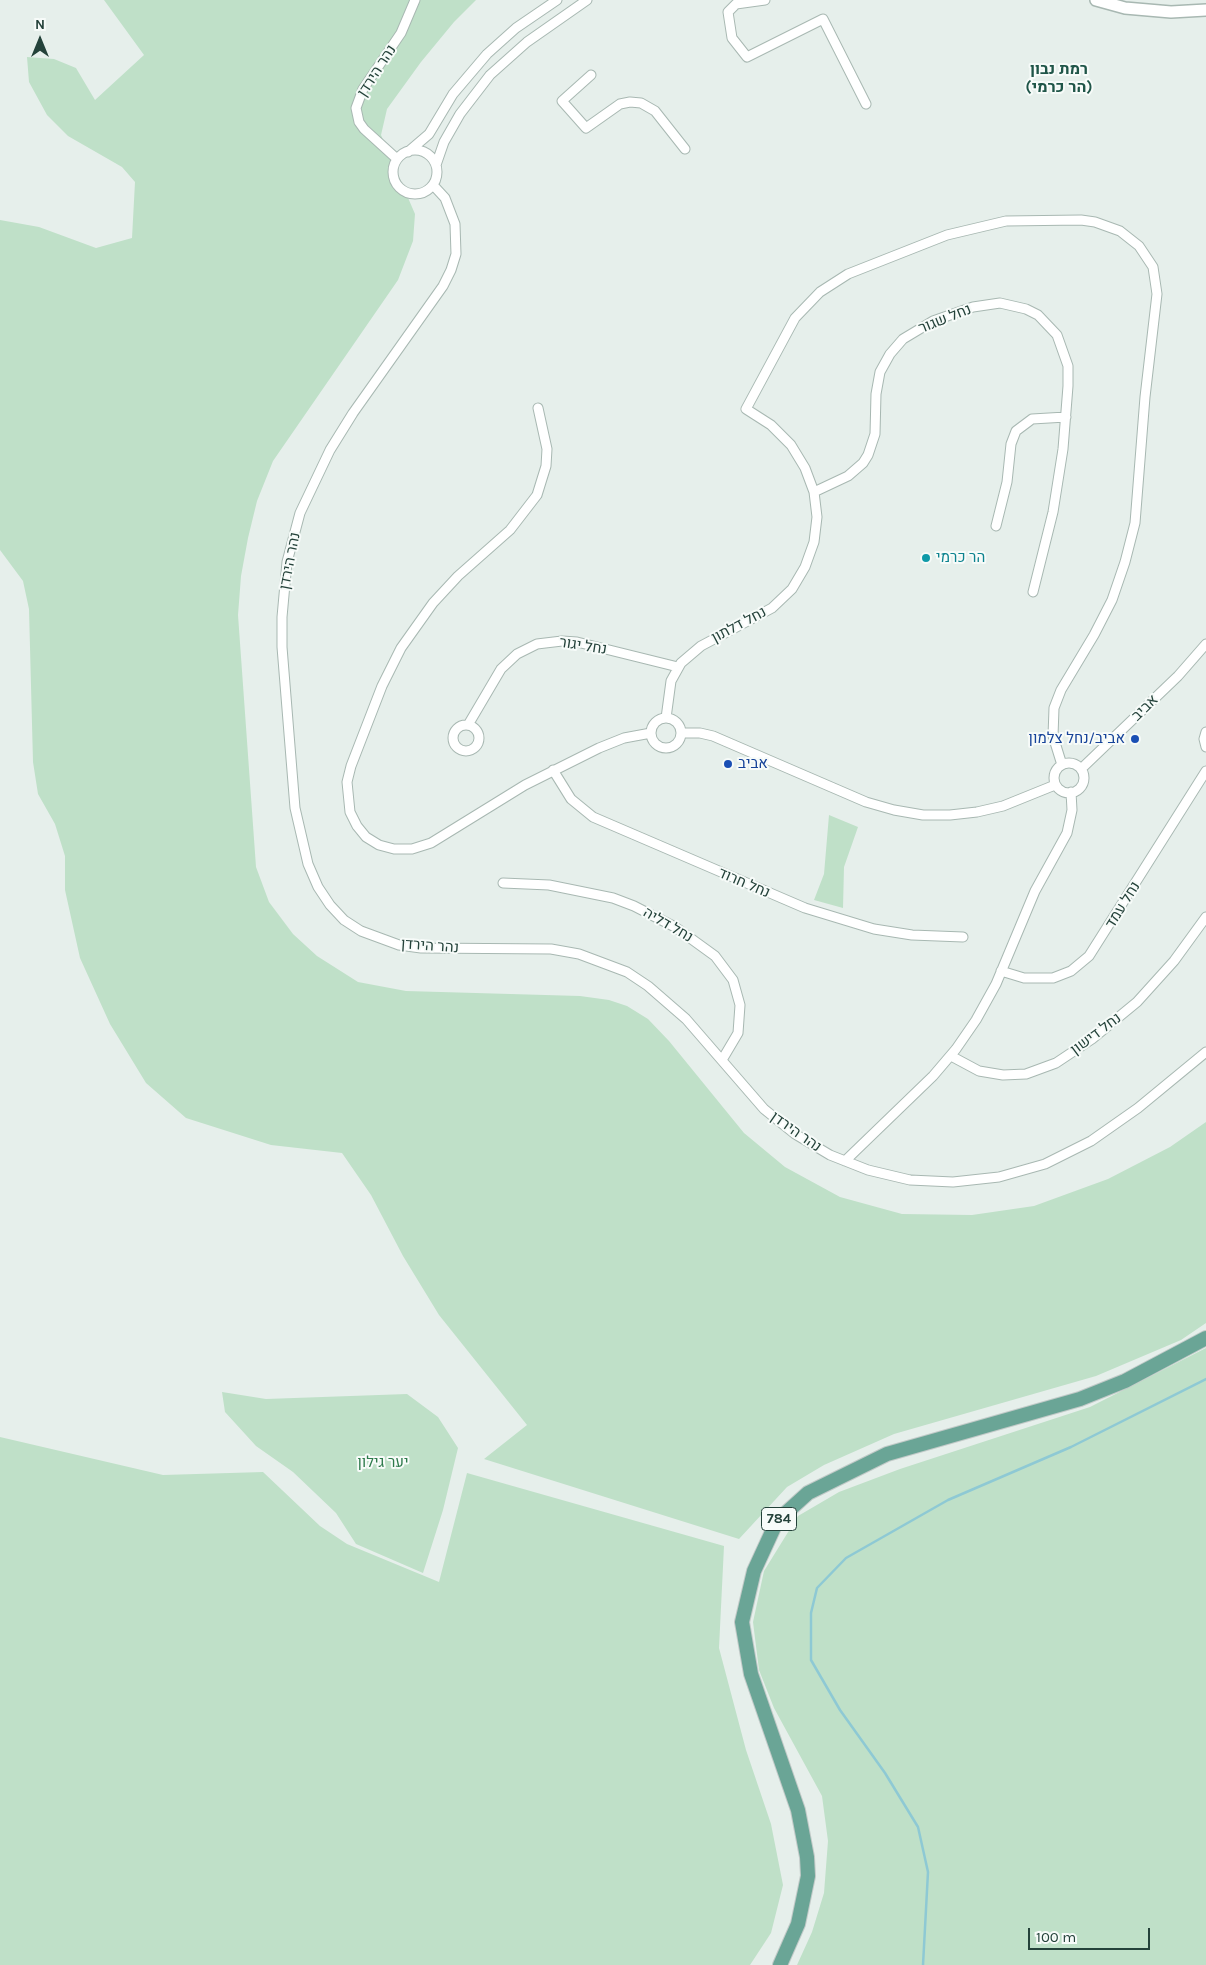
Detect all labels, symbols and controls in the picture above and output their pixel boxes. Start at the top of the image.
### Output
north arrow [15,15,65,65]
text: N [35,16,45,33]
street label: נהר הירדן [354,42,400,100]
district label: רמת נבון (הר כרמי) [1025,59,1093,97]
street label: נחל שגור [916,300,974,338]
street label: נהר הירדן [276,531,304,591]
place label: הר כרמי [936,549,985,567]
marker: הר כרמי [920,552,932,564]
street label: נחל דלתון [709,603,769,647]
street label: נחל יגור [558,633,608,659]
street label: אביב [1128,691,1162,725]
place label: אביב/נחל צלמון [1029,730,1125,748]
marker: אביב/נחל צלמון [1129,733,1141,745]
place label: אביב [738,755,768,773]
marker: אביב [722,758,734,770]
street label: נחל חרוד [715,864,773,902]
street label: נחל עמד [1102,878,1144,932]
street label: נחל דליה [640,904,696,946]
street label: נהר הירדן [400,935,460,957]
street label: נחל דישון [1067,1009,1125,1059]
street label: נהר הירדן [767,1108,825,1156]
park label: יער גילון [358,1454,408,1472]
road number: 784 [762,1508,796,1530]
scale bar [1031,1918,1154,1950]
text: 100 m [1036,1928,1076,1946]

